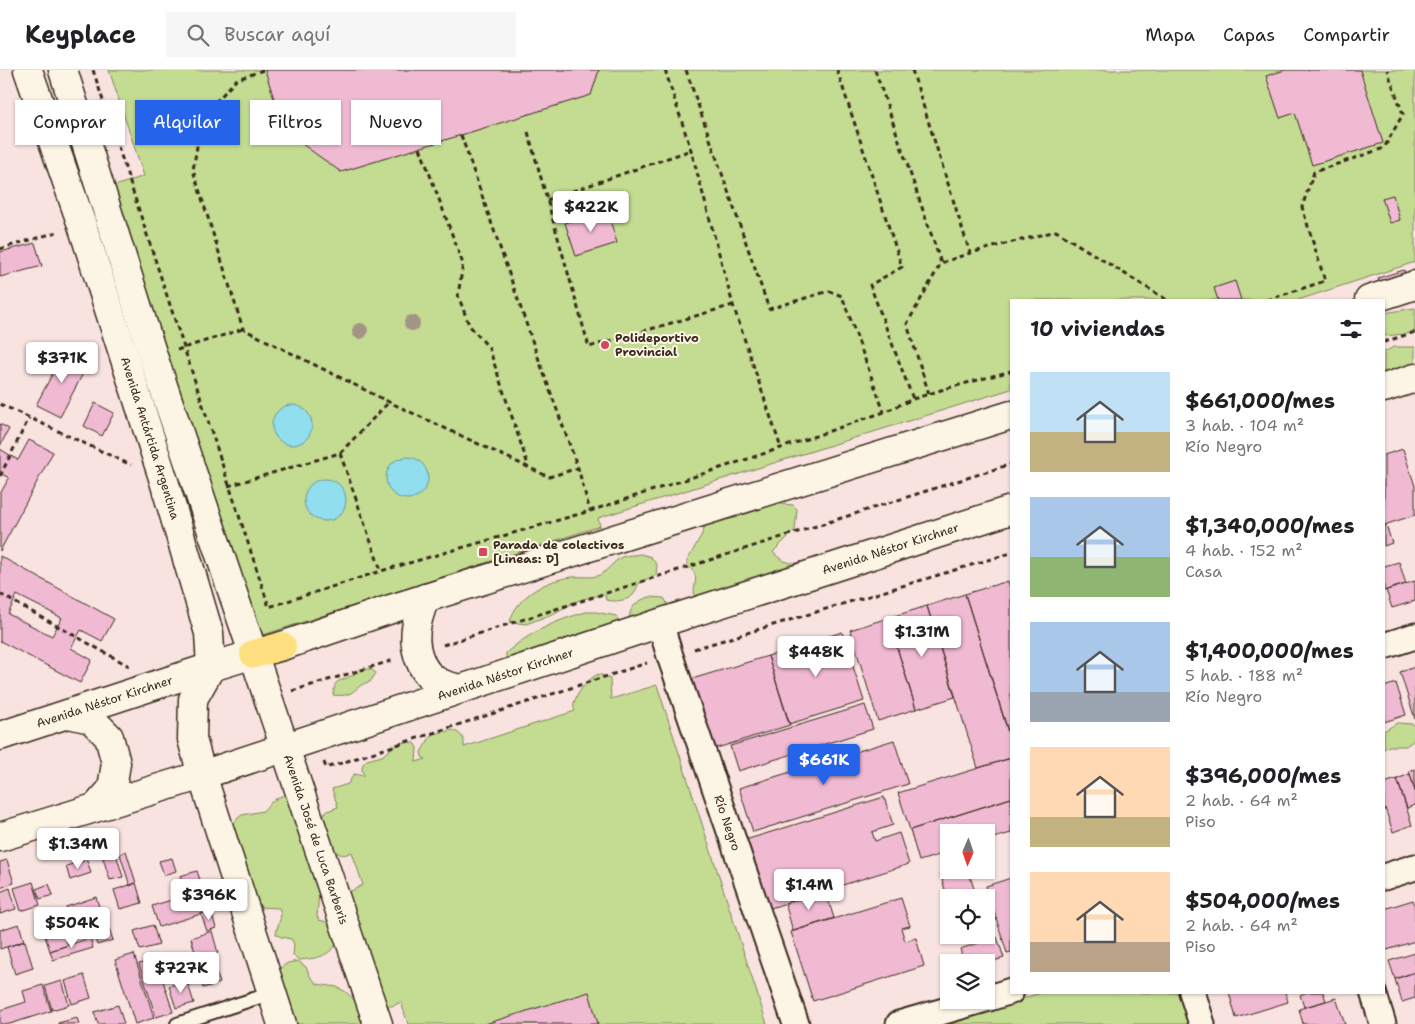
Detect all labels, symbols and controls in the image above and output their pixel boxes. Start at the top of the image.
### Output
search box [166,12,516,57]
text: Keyplace [25,19,136,51]
icon: search [184,21,212,49]
text: Buscar aquí [224,22,330,47]
text: Mapa [1145,23,1195,47]
text: Capas [1223,23,1275,47]
text: Compartir [1303,23,1390,47]
chip: Comprar [15,100,125,145]
chip: Alquilar [135,100,240,145]
chip: Filtros [250,100,341,145]
chip: Nuevo [351,100,441,145]
pin: $422K [556,190,626,233]
text: $422K [564,196,618,217]
text: 10 viviendas [1030,315,1165,343]
icon: filters [1337,315,1365,343]
place label: Polideportivo Provincial [615,330,699,360]
marker: Polideportivo Provincial [599,339,611,351]
pin: $371K [27,342,97,384]
text: $371K [37,347,87,368]
street label: Avenida Antártida Argentina [117,355,183,522]
text: $661,000/mes [1185,387,1335,415]
icon: home [1070,392,1130,452]
text: 3 hab. · 104 m² [1185,415,1304,436]
text: Río Negro [1185,436,1262,457]
text: $1,340,000/mes [1185,512,1355,540]
icon: home [1070,517,1130,577]
street label: Avenida Néstor Kirchner [820,519,961,578]
place label: Parada de colectivos [Lineas: D] [493,537,624,567]
text: 4 hab. · 152 m² [1185,540,1303,561]
marker: Parada de colectivos [Lineas: D] [477,546,489,558]
text: Casa [1185,561,1222,582]
pin: $1.31M [881,616,963,658]
text: $1.31M [894,621,950,642]
pin: $448K [781,636,851,678]
text: $1,400,000/mes [1185,637,1354,665]
text: $448K [788,641,844,662]
icon: home [1070,642,1130,702]
street label: Avenida Néstor Kirchner [435,644,576,704]
text: 5 hab. · 188 m² [1185,665,1303,686]
street label: Avenida Néstor Kirchner [34,672,175,732]
text: Río Negro [1185,686,1262,707]
pin: $661K [789,744,859,786]
text: $661K [799,749,849,770]
street label: Avenida José de Luca Barberis [280,752,352,927]
text: $396,000/mes [1185,762,1341,790]
icon: home [1070,767,1130,827]
text: 2 hab. · 64 m² [1185,790,1298,811]
street label: Río Negro [710,793,744,853]
text: Piso [1185,811,1216,832]
north arrow [940,824,995,879]
map controls [940,824,995,1009]
pin: $1.34M [37,828,119,870]
text: $1.34M [48,833,108,854]
pin: $1.4M [774,868,844,911]
text: $1.4M [785,874,833,895]
pin: $396K [174,878,244,921]
text: $396K [182,884,236,905]
text: $504,000/mes [1185,887,1340,915]
button: locate [940,889,995,944]
icon: home [1070,892,1130,952]
pin: $504K [37,906,107,949]
text: $504K [45,912,99,933]
text: 2 hab. · 64 m² [1185,915,1298,936]
text: Piso [1185,936,1216,957]
pin: $727K [146,952,216,994]
button: layers [940,954,995,1009]
text: $727K [154,957,208,978]

